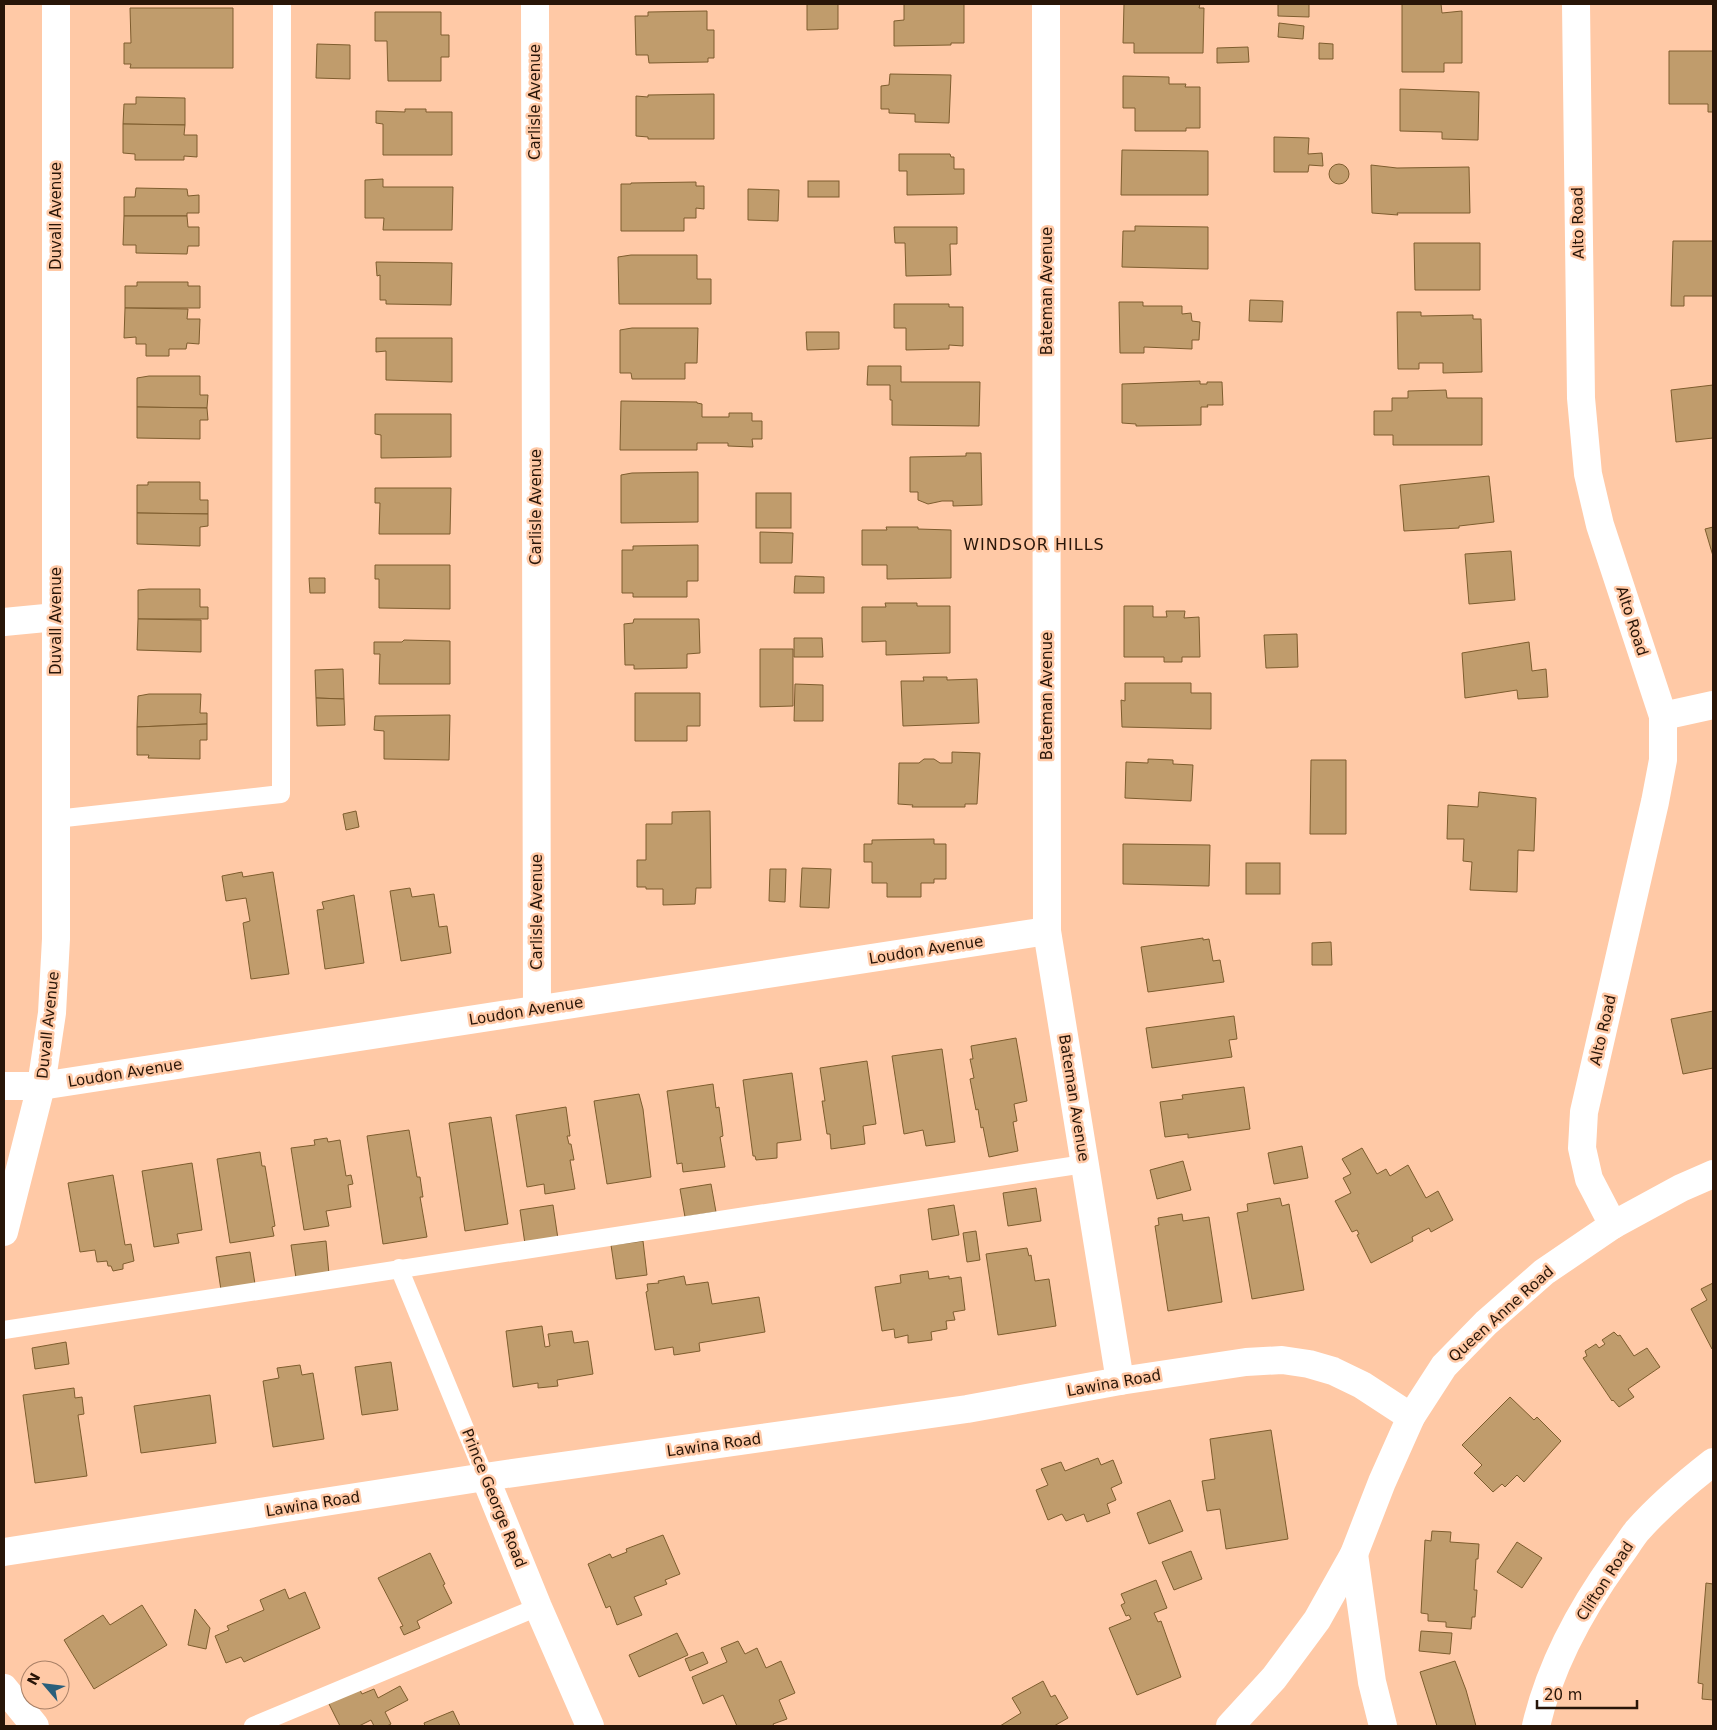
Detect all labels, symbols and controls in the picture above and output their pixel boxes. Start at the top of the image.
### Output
street label: Carlisle Avenue [526,44,544,160]
street label: Duvall Avenue [47,162,65,270]
street label: Alto Road [1568,187,1588,259]
street label: Bateman Avenue [1038,227,1056,355]
street label: Carlisle Avenue [527,449,545,565]
district label: WINDSOR HILLS [963,535,1105,554]
street label: Duvall Avenue [47,567,65,675]
street label: Alto Road [1612,584,1652,658]
street label: Bateman Avenue [1038,632,1056,760]
street label: Carlisle Avenue [528,854,546,970]
street label: Loudon Avenue [868,932,984,968]
street label: Duvall Avenue [33,970,63,1080]
street label: Loudon Avenue [468,993,584,1029]
street label: Alto Road [1586,993,1620,1067]
street label: Bateman Avenue [1055,1033,1093,1163]
street label: Loudon Avenue [67,1055,183,1091]
street label: Queen Anne Road [1445,1262,1557,1366]
street label: Lawina Road [1066,1366,1162,1400]
street label: Prince George Road [458,1426,530,1570]
street label: Lawina Road [666,1429,762,1461]
street label: Lawina Road [265,1488,361,1520]
street label: Clifton Road [1573,1538,1637,1624]
north arrow [20,1660,70,1710]
text: N [24,1670,43,1688]
scale bar [1537,1678,1637,1710]
text: 20 m [1544,1686,1582,1704]

